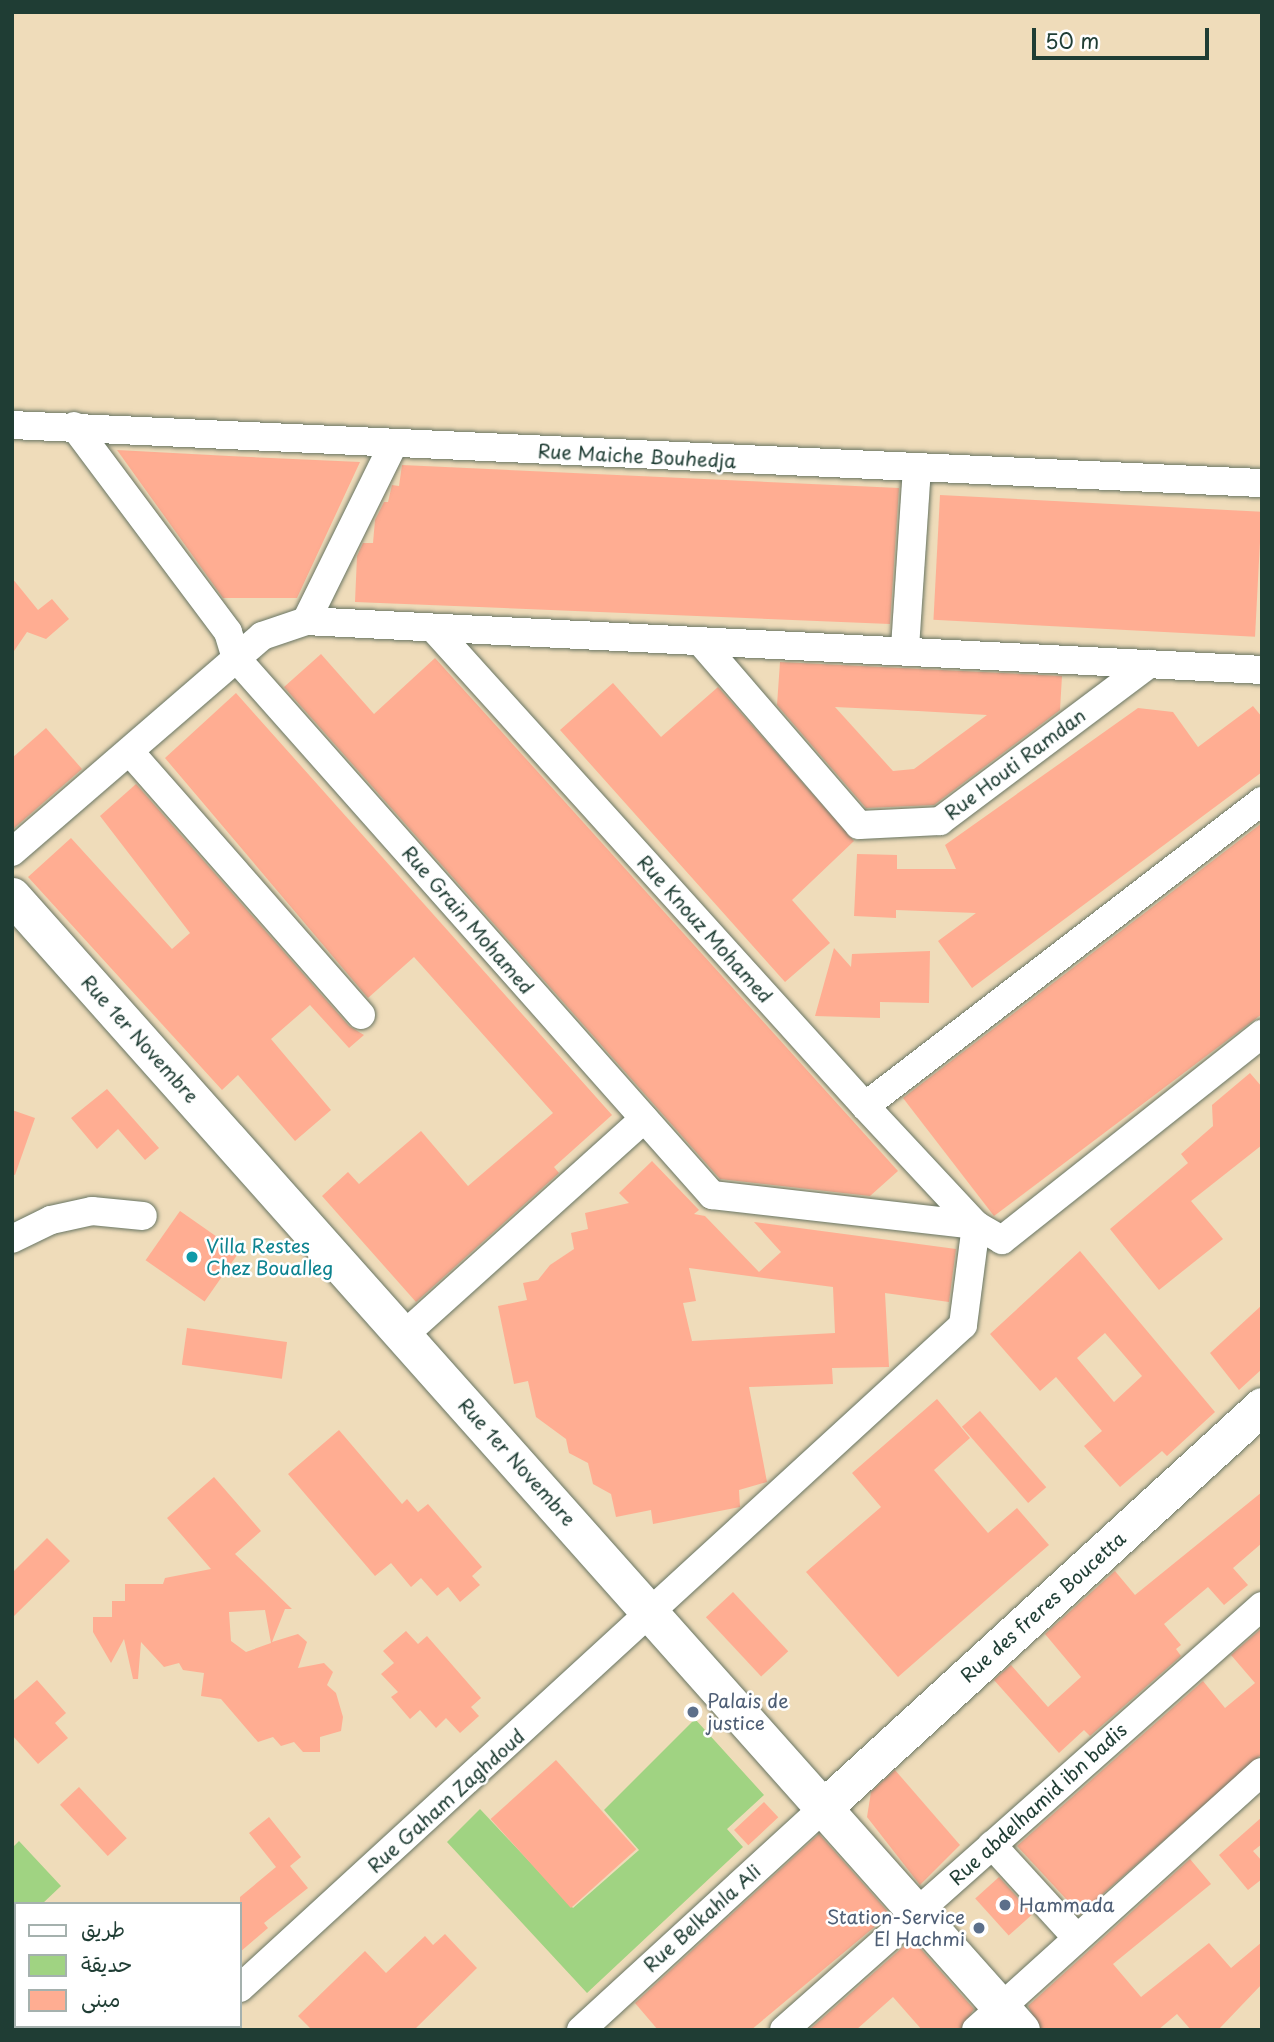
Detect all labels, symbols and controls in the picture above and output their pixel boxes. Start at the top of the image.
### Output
scale bar [1036,14,1213,58]
text: 50 m [1045,24,1099,56]
street label: Rue Maiche Bouhedja [537,439,737,473]
street label: Rue Houti Ramdan [939,703,1091,825]
street label: Rue Grain Mohamed [397,841,539,999]
street label: Rue Knouz Mohamed [632,850,778,1008]
street label: Rue 1er Novembre [76,969,204,1109]
place label: Villa Restes Chez Boualleg [206,1235,334,1279]
marker: Villa Restes Chez Boualleg [184,1249,200,1265]
street label: Rue 1er Novembre [453,1392,581,1532]
street label: Rue des freres Boucetta [954,1525,1132,1689]
place label: Palais de justice [707,1690,788,1734]
marker: Palais de justice [685,1704,701,1720]
street label: Rue abdelhamid ibn badis [943,1717,1133,1891]
street label: Rue Gaham Zaghdoud [362,1724,530,1878]
street label: Rue Belkahla Ali [638,1859,766,1977]
place label: Hammada [1019,1894,1114,1916]
marker: Hammada [997,1897,1013,1913]
legend [14,1902,242,2028]
place label: Station-Service El Hachmi [827,1906,965,1950]
text: طريق [81,1912,125,1944]
marker: Station-Service El Hachmi [971,1920,987,1936]
text: حديقة [81,1947,132,1979]
text: مبنى [81,1982,120,2014]

